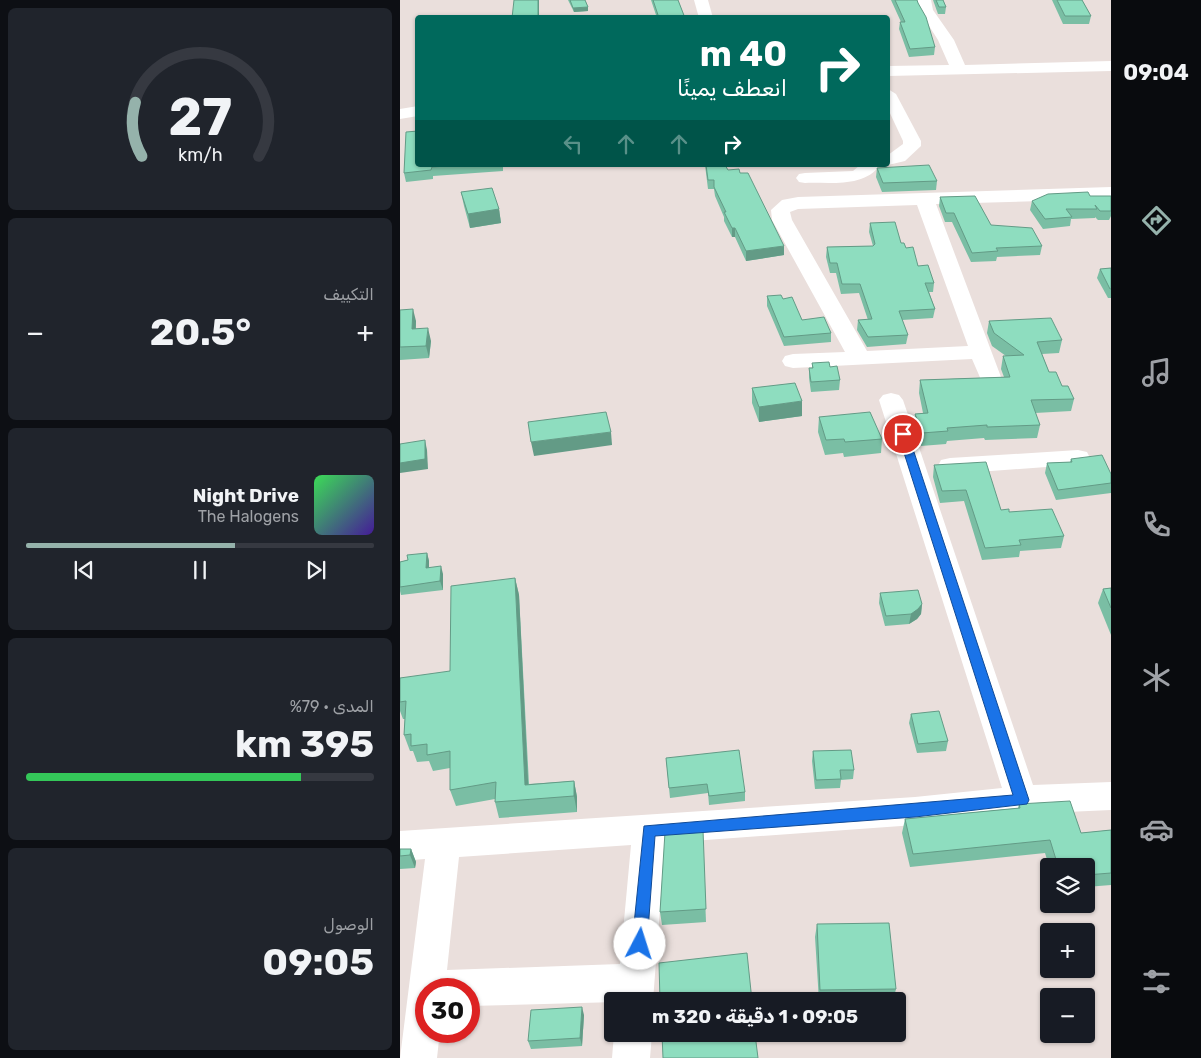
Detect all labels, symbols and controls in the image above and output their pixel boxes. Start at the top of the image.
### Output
text: 40 m [700,33,787,75]
icon: right [805,35,870,100]
text: 09:04 [1123,59,1189,86]
text: انعطف يمينًا [677,75,787,102]
text: 27 [168,86,232,148]
icon: left [559,130,587,158]
icon: ahead [612,130,640,158]
icon: ahead [665,130,693,158]
icon: right [718,130,746,158]
text: km/h [178,144,222,165]
icon: directions [1139,203,1174,238]
text: التكييف [323,285,374,304]
text: 20.5° [150,309,251,355]
text: − [26,316,44,349]
text: + [357,316,374,349]
icon: music [1139,355,1174,390]
pin [882,413,924,455]
icon: arrive [889,420,917,448]
text: Night Drive [193,484,299,507]
text: The Halogens [198,507,299,526]
icon: phone [1139,507,1174,542]
icon: previous [70,556,98,584]
icon: pause [186,556,214,584]
icon: next [302,556,330,584]
icon: climate [1139,660,1174,695]
text: المدى · 79% [290,697,374,716]
text: 395 km [235,721,374,767]
icon: car [1139,812,1174,847]
map controls [1040,858,1095,1043]
button: layers [1040,858,1095,913]
text: الوصول [324,915,374,934]
position arrow [613,917,665,969]
button: + [1040,923,1095,978]
text: 09:05 [262,939,374,985]
icon: filters [1139,964,1174,999]
speed limit sign: 30 [415,978,480,1043]
button: − [1040,988,1095,1043]
text: 09:05 · 1 دقيقة · 320 m [652,1005,858,1028]

